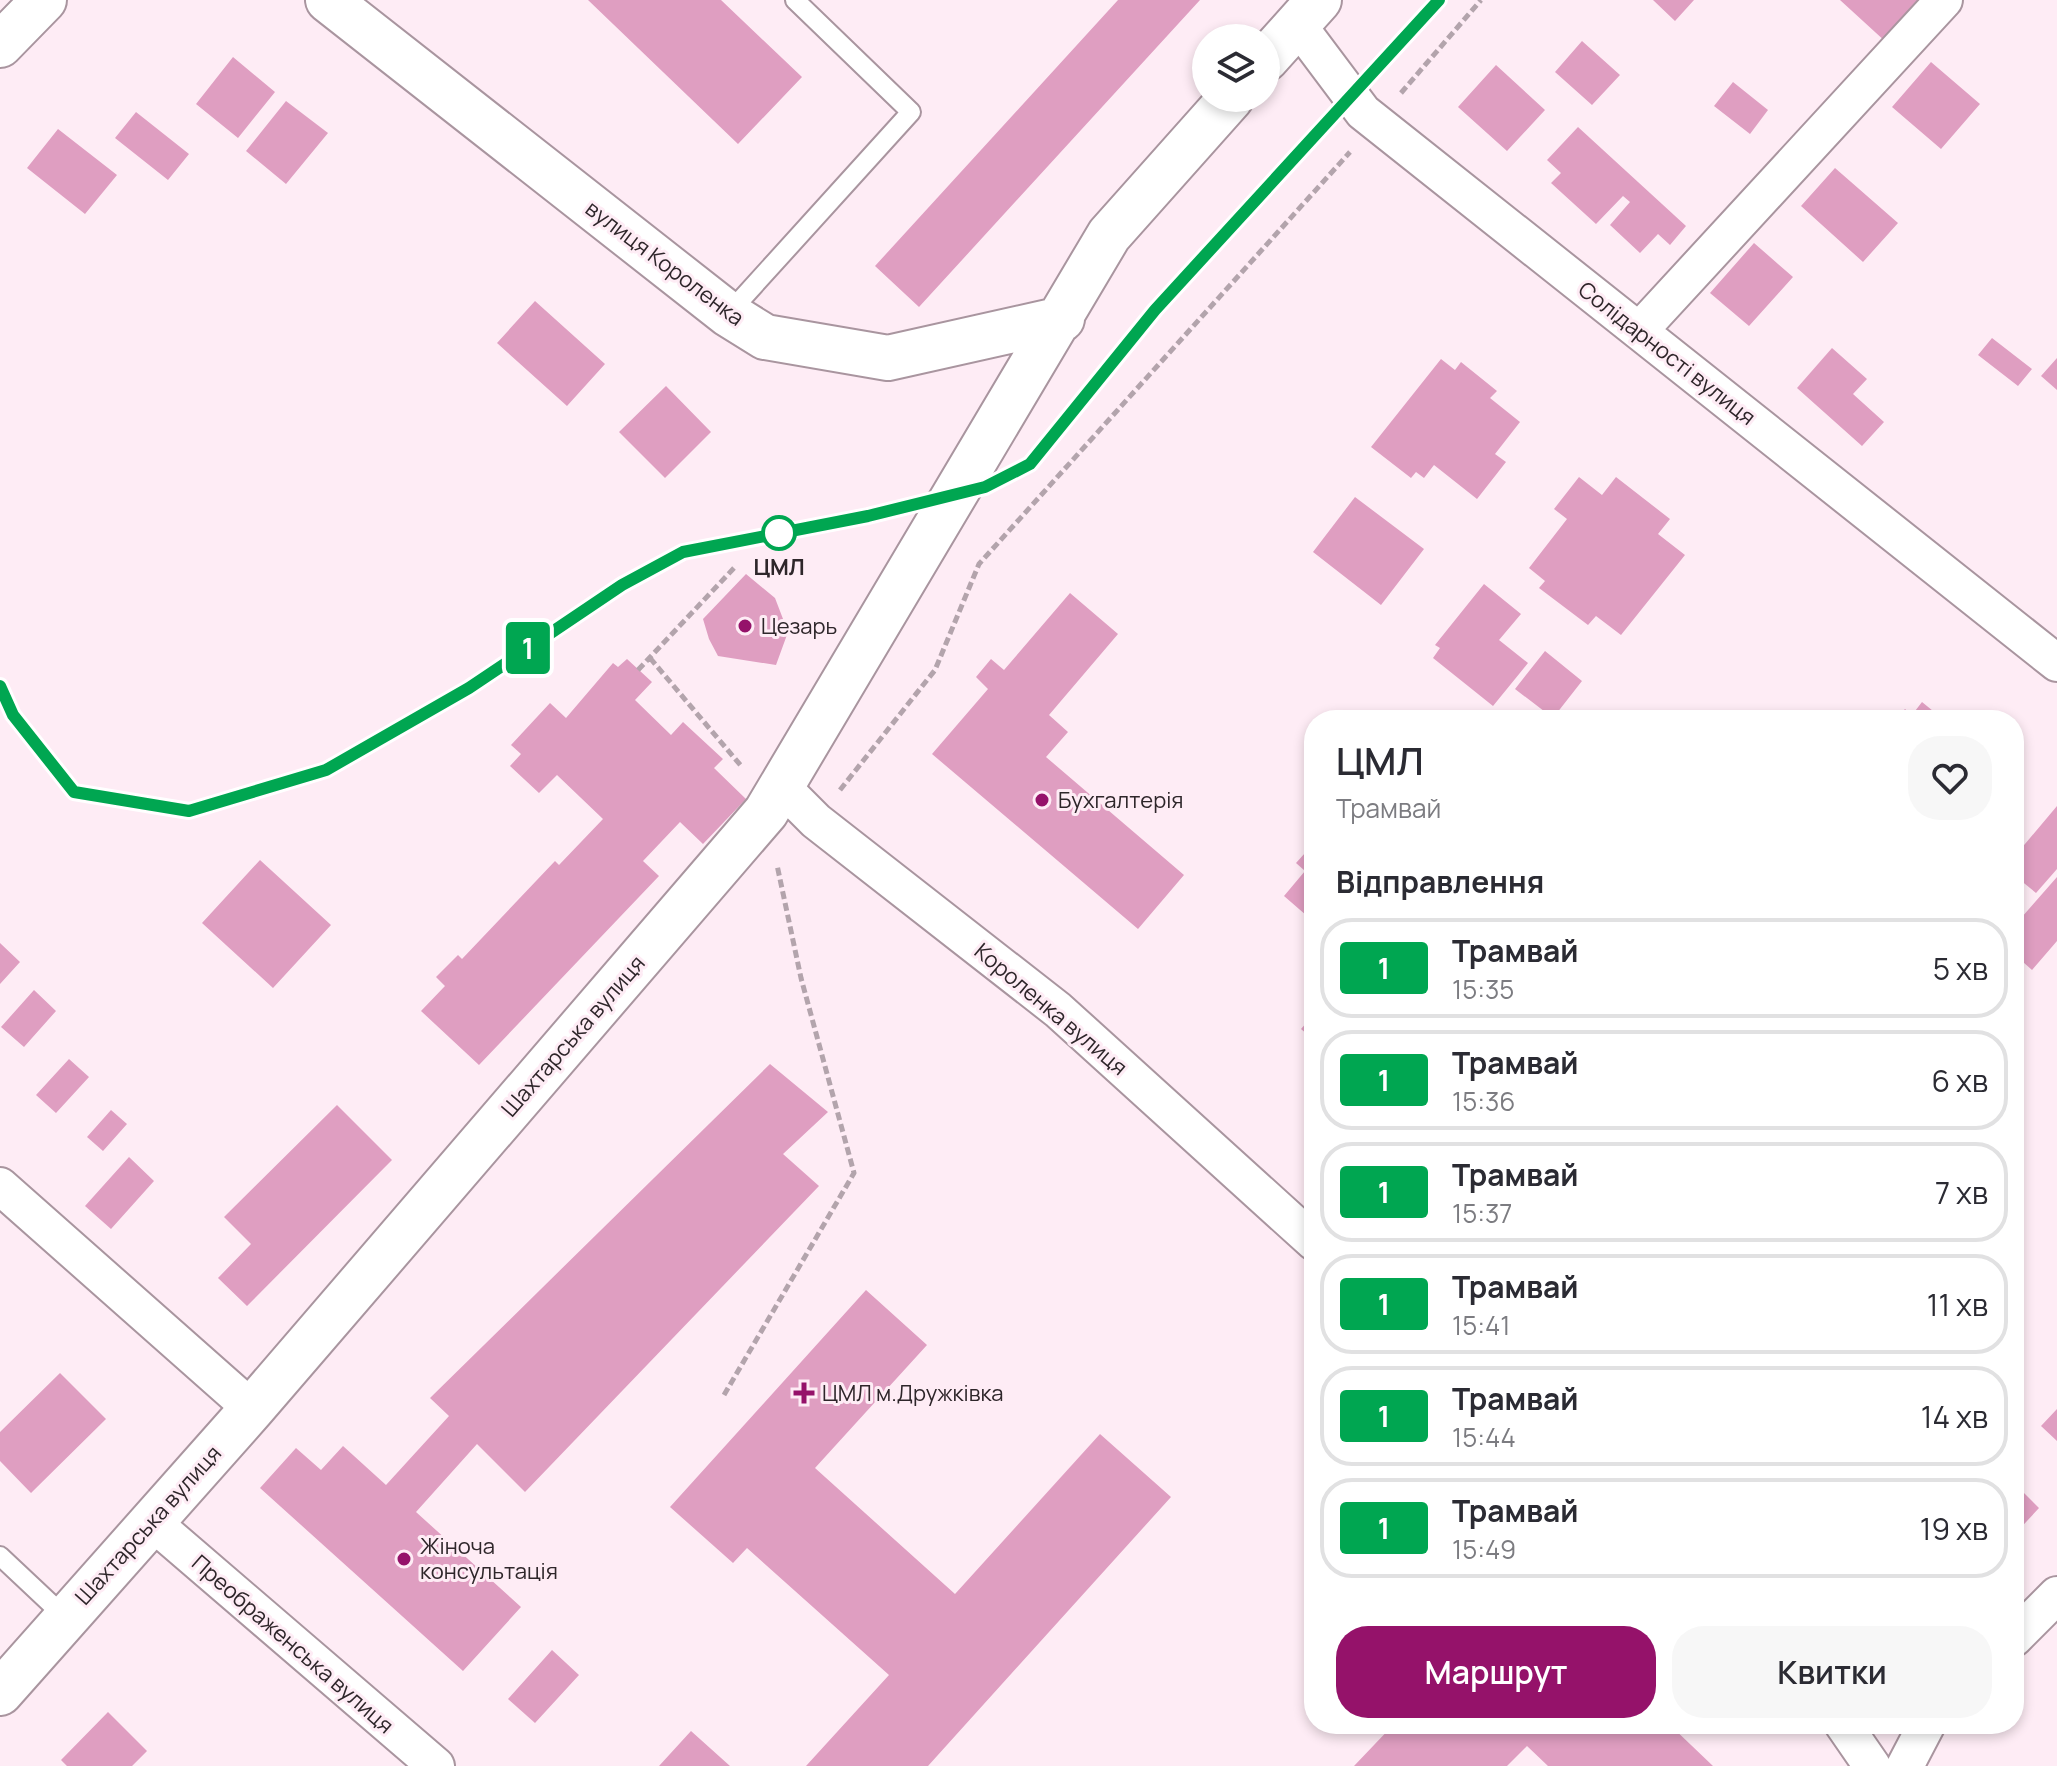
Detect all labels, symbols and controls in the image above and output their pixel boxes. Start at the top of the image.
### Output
map controls [1192,24,1280,112]
button: layers [1192,24,1280,112]
street label: вулиця Короленка [580,194,750,332]
street label: Солідарності вулиця [1572,274,1762,432]
marker: ЦМЛ [762,516,796,550]
place label: ЦМЛ [753,552,805,582]
place label: Цезарь [761,611,837,641]
marker: Цезарь [736,617,754,635]
line badge: 1 [502,622,554,674]
text: 1 [522,629,534,667]
text: ЦМЛ [1336,734,1424,786]
button: heart [1908,736,1992,820]
place label: Бухгалтерія [1058,785,1183,815]
text: Трамвай [1336,790,1441,826]
marker: Бухгалтерія [1033,791,1051,809]
text: Відправлення [1336,861,1544,902]
text: Трамвай [1452,930,1578,971]
street label: Короленка вулиця [968,936,1134,1082]
text: 5 хв [1933,948,1988,989]
street label: Шахтарська вулиця [494,949,652,1123]
text: 1 [1378,949,1390,987]
text: 15:35 [1452,971,1514,1007]
text: Трамвай [1452,1042,1578,1083]
text: 6 хв [1932,1060,1988,1101]
text: 1 [1378,1061,1390,1099]
text: 15:36 [1452,1083,1515,1119]
text: Трамвай [1452,1154,1578,1195]
text: 7 хв [1935,1172,1988,1213]
text: 1 [1378,1173,1390,1211]
text: 15:37 [1452,1195,1512,1231]
text: Трамвай [1452,1266,1578,1307]
text: 11 хв [1927,1284,1988,1325]
text: 1 [1378,1285,1390,1323]
text: 15:41 [1452,1307,1510,1343]
place label: ЦМЛ м.Дружківка [822,1378,1004,1408]
text: Трамвай [1452,1378,1578,1419]
marker: ЦМЛ м.Дружківка [793,1382,815,1404]
text: 14 хв [1921,1396,1988,1437]
text: 1 [1378,1397,1390,1435]
text: 15:44 [1452,1419,1516,1455]
street label: Шахтарська вулиця [68,1439,228,1611]
text: Трамвай [1452,1490,1578,1531]
text: 19 хв [1920,1508,1988,1549]
text: 1 [1378,1509,1390,1547]
place label: Жіноча консультація [420,1531,558,1586]
text: 15:49 [1452,1531,1516,1567]
street label: Преображенська вулиця [186,1548,400,1740]
marker: Жіноча консультація [395,1550,413,1568]
button: Маршрут [1336,1626,1656,1718]
button: Квитки [1672,1626,1992,1718]

